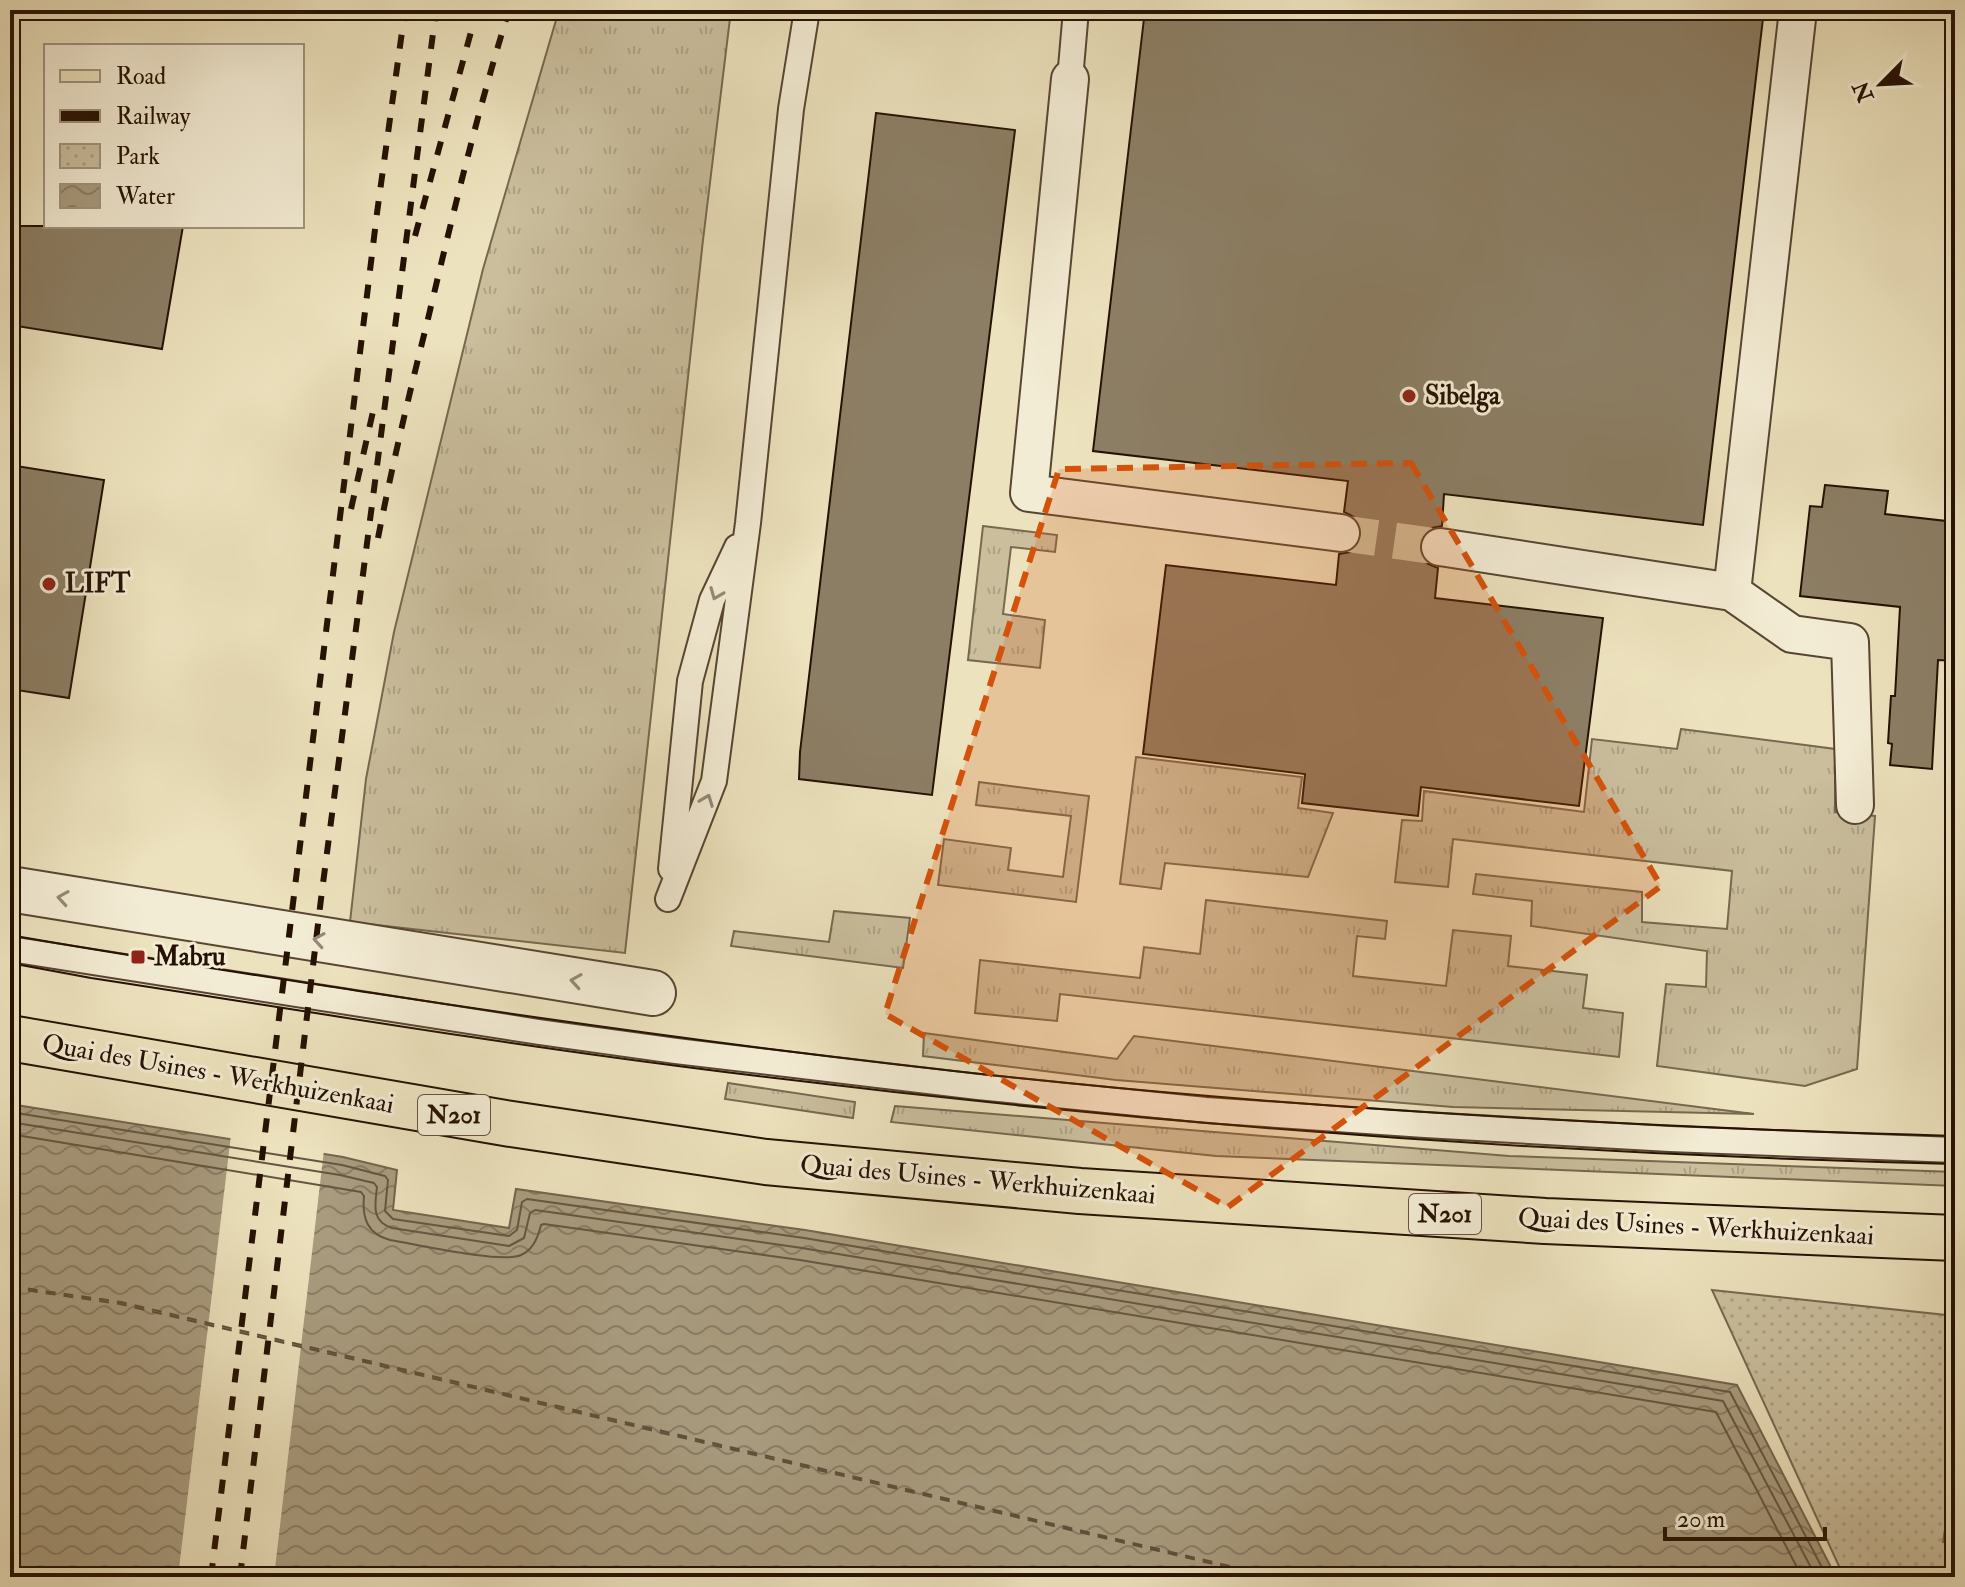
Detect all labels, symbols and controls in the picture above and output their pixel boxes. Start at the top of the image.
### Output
legend [44,44,304,228]
north arrow [1841,44,1921,124]
text: Road [116,61,166,92]
text: N [1847,77,1881,107]
text: Railway [116,101,191,132]
text: Park [116,141,160,172]
text: Water [115,181,175,212]
place label: Sibelga [1425,380,1501,413]
marker: Sibelga [1400,387,1418,405]
place label: LIFT [65,568,131,600]
marker: LIFT [40,575,58,593]
one-way arrow [709,586,725,600]
one-way arrow [697,794,714,808]
one-way arrow [56,891,70,908]
one-way arrow [313,933,326,950]
place label: Mabru [153,941,226,973]
marker: Mabru [129,948,147,966]
one-way arrow [569,973,583,990]
street label: Quai des Usines - Werkhuizenkaai [40,1027,397,1121]
road number: N201 [418,1095,490,1135]
street label: Quai des Usines - Werkhuizenkaai [799,1149,1157,1211]
road number: N201 [1409,1194,1481,1234]
street label: Quai des Usines - Werkhuizenkaai [1517,1202,1875,1252]
scale bar [1665,1491,1825,1541]
text: 20 m [1677,1504,1726,1535]

